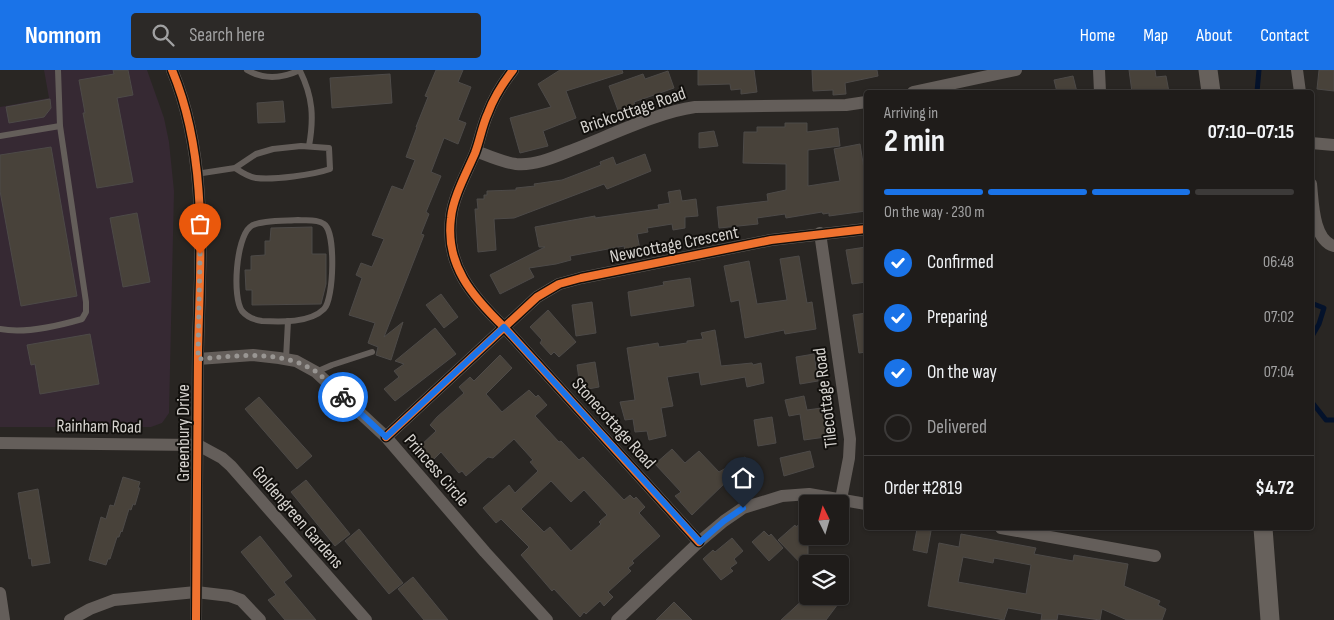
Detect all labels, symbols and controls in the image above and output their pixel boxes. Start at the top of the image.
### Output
search box [131,13,481,58]
text: Nomnom [25,21,101,50]
icon: search [149,21,177,49]
text: Search here [189,24,265,47]
text: Home [1080,25,1115,46]
text: Map [1143,25,1168,46]
text: About [1196,25,1232,46]
text: Contact [1260,25,1309,46]
street label: Brickcottage Road [578,83,689,138]
text: Arriving in [884,104,938,123]
text: 07:10–07:15 [1208,121,1294,144]
text: 2 min [884,122,945,161]
pin [179,203,221,254]
text: On the way · 230 m [884,203,984,222]
icon: bag [186,210,214,238]
street label: Newcottage Crescent [608,222,741,267]
icon: check [884,249,912,277]
text: Confirmed [927,251,994,274]
text: 06:48 [1263,253,1294,272]
icon: check [884,304,912,332]
text: Preparing [927,306,988,329]
text: 07:02 [1264,308,1294,327]
street label: Tilecottage Road [809,347,842,449]
icon: check [884,359,912,387]
text: On the way [927,361,997,384]
text: 07:04 [1264,363,1294,382]
courier [318,372,368,422]
street label: Stonecottage Road [567,374,660,473]
icon: bike [329,383,357,411]
street label: Greenbury Drive [173,384,194,482]
street label: Rainham Road [56,415,142,438]
text: Delivered [927,416,987,439]
street label: Princess Circle [400,430,474,511]
pin [722,457,764,508]
street label: Goldengreen Gardens [247,462,348,573]
icon: home [729,464,757,492]
text: Order #2819 [884,477,962,500]
text: $4.72 [1255,477,1294,500]
north arrow [799,495,849,545]
map controls [799,495,849,605]
button: layers [799,555,849,605]

